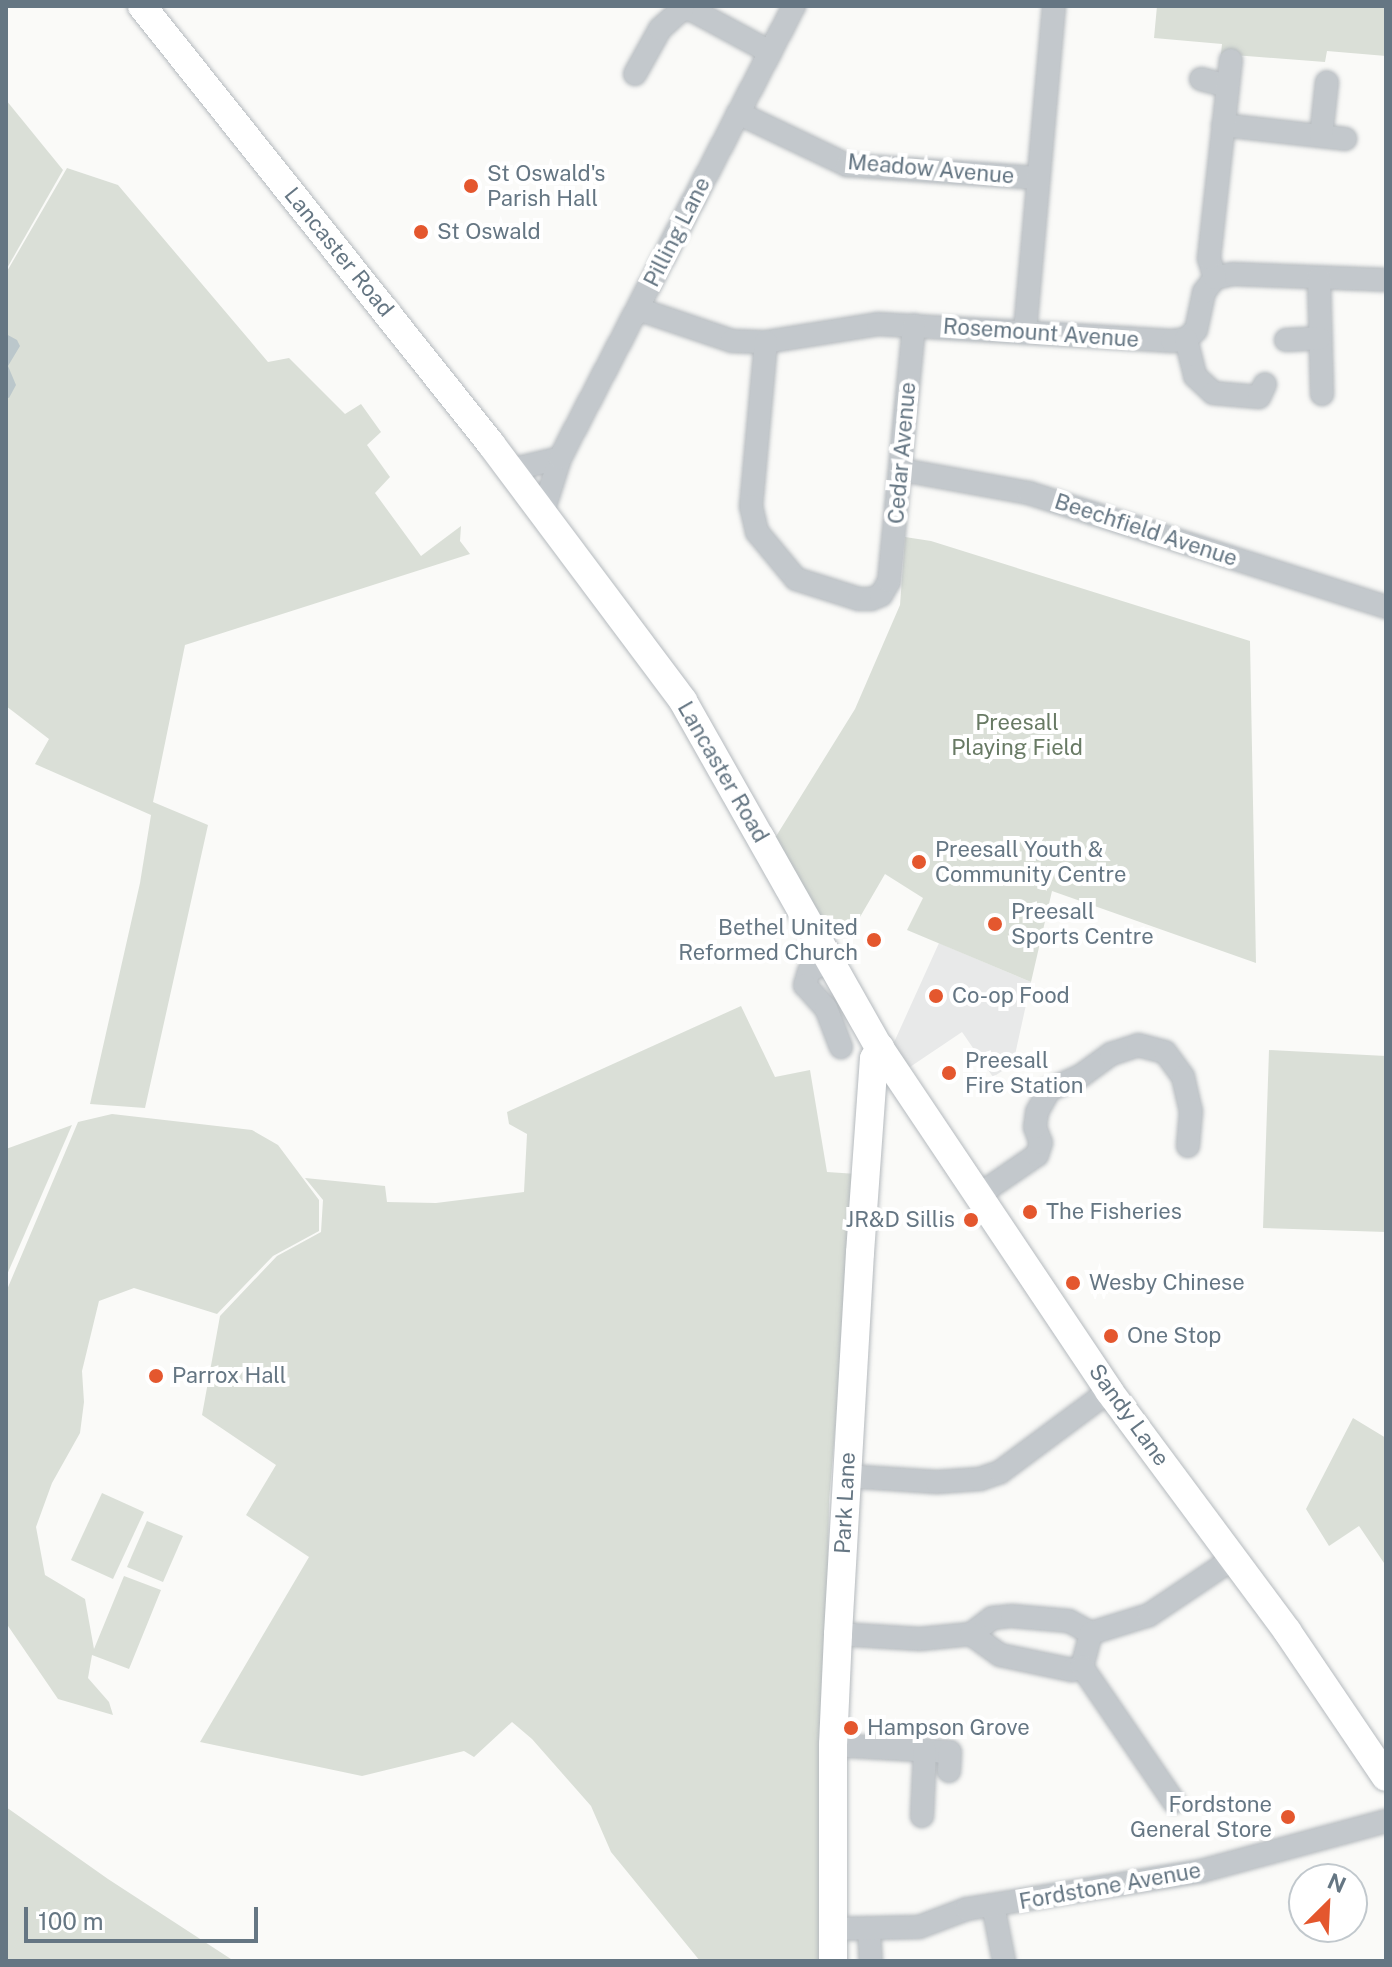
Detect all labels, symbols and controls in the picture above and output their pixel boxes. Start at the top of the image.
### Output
street label: Meadow Avenue [847,149,1015,189]
place label: St Oswald's Parish Hall [487,160,605,212]
street label: Pilling Lane [638,173,716,291]
marker: St Oswald's Parish Hall [462,177,480,195]
street label: Lancaster Road [279,182,399,322]
place label: St Oswald [437,219,541,245]
marker: St Oswald [412,223,430,241]
street label: Rosemount Avenue [942,313,1140,353]
street label: Cedar Avenue [883,381,921,525]
street label: Beechfield Avenue [1051,488,1241,572]
street label: Lancaster Road [672,697,774,847]
park label: Preesall Playing Field [951,709,1083,760]
place label: Preesall Youth & Community Centre [935,836,1127,888]
marker: Preesall Youth & Community Centre [910,853,928,871]
place label: Preesall Sports Centre [1011,898,1154,950]
place label: Bethel United Reformed Church [678,914,858,966]
marker: Preesall Sports Centre [986,915,1004,933]
marker: Bethel United Reformed Church [865,931,883,949]
place label: Co-op Food [952,983,1070,1009]
marker: Co-op Food [927,987,945,1005]
place label: Preesall Fire Station [965,1047,1084,1098]
marker: Preesall Fire Station [940,1064,958,1082]
place label: The Fisheries [1046,1199,1182,1225]
marker: The Fisheries [1021,1203,1039,1221]
place label: JR&D Sillis [846,1207,955,1233]
marker: JR&D Sillis [962,1211,980,1229]
place label: Wesby Chinese [1089,1270,1245,1296]
marker: Wesby Chinese [1064,1274,1082,1292]
place label: One Stop [1127,1323,1222,1349]
marker: One Stop [1102,1327,1120,1345]
street label: Sandy Lane [1083,1359,1175,1471]
place label: Parrox Hall [172,1363,286,1389]
marker: Parrox Hall [147,1367,165,1385]
street label: Park Lane [829,1451,861,1555]
place label: Hampson Grove [867,1715,1030,1741]
marker: Hampson Grove [842,1719,860,1737]
place label: Fordstone General Store [1130,1791,1272,1842]
marker: Fordstone General Store [1279,1808,1297,1826]
street label: Fordstone Avenue [1017,1857,1203,1915]
north arrow [1288,1863,1368,1943]
text: N [1324,1868,1350,1898]
scale bar [28,1891,262,1941]
text: 100 m [38,1907,104,1935]

